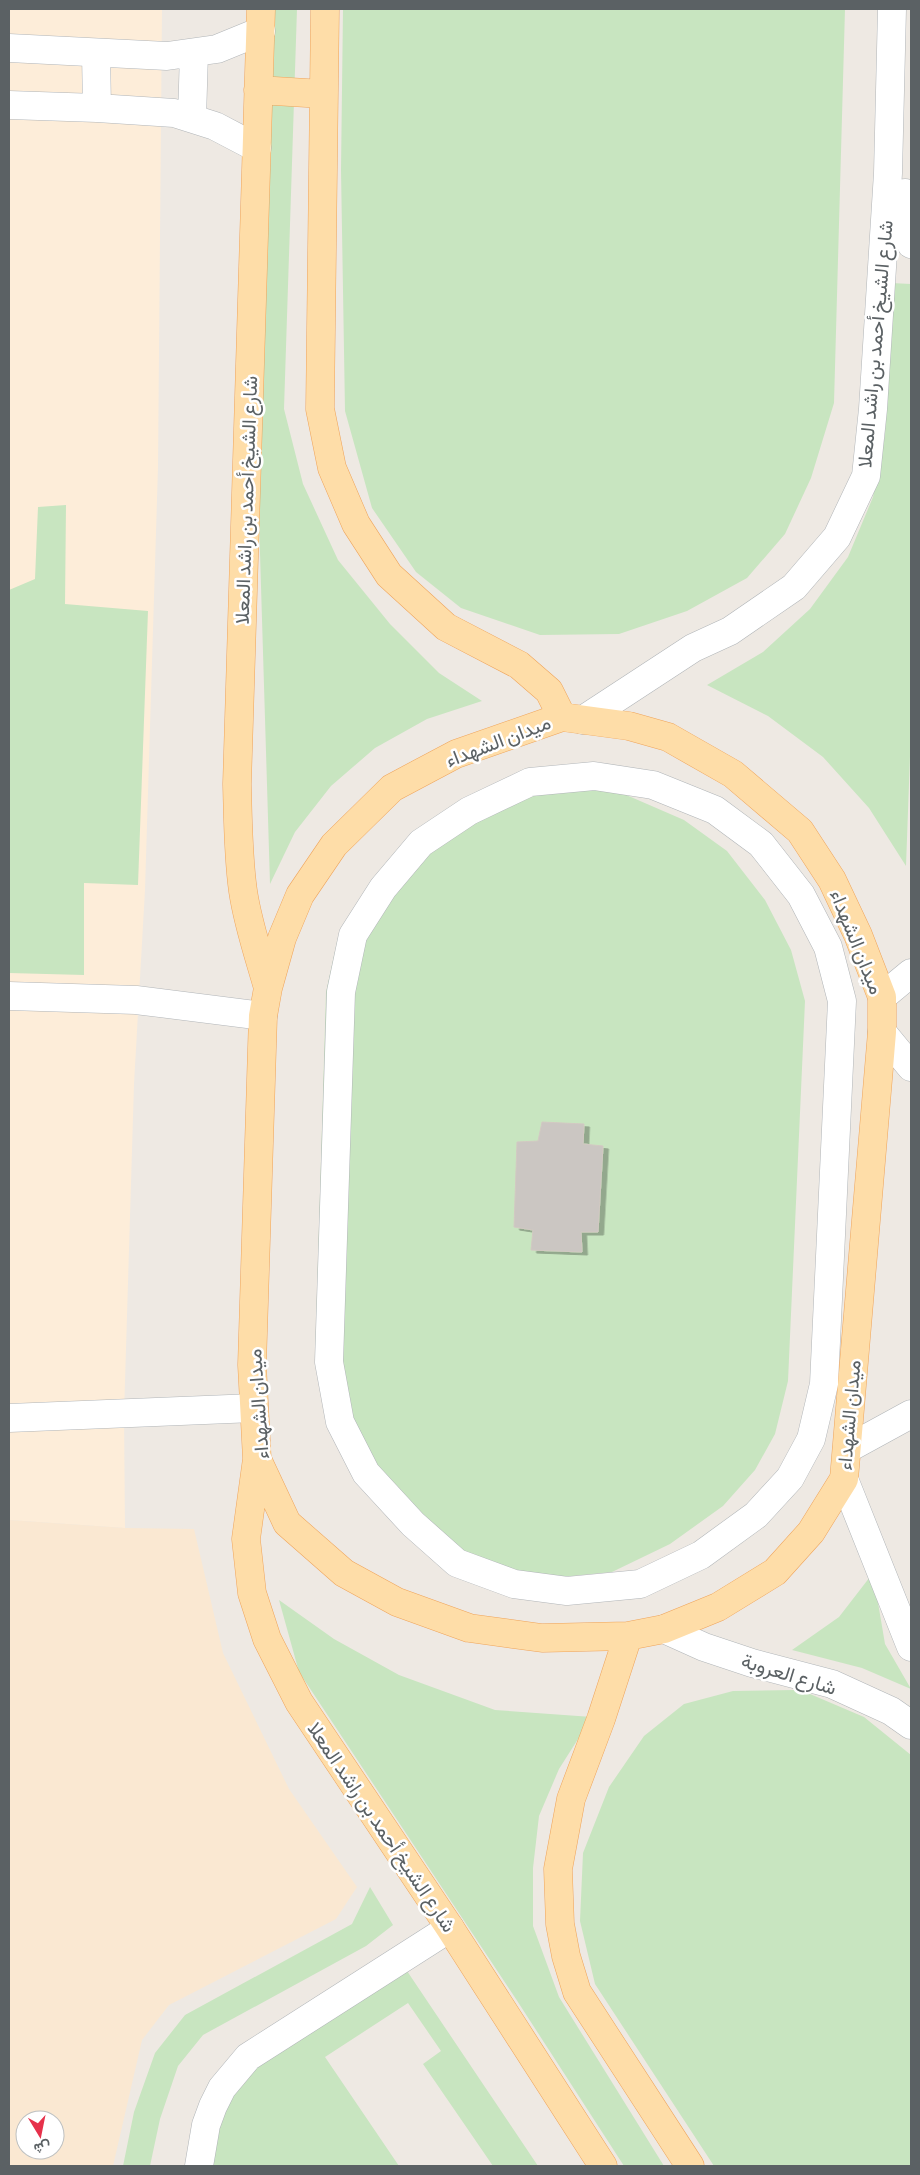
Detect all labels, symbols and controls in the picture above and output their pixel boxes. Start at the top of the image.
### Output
street label: شارع الشيخ أحمد بن راشد المعلا [853,219,900,469]
street label: شارع الشيخ أحمد بن راشد المعلا [231,375,264,625]
street label: ميدان الشهداء [443,713,554,773]
street label: ميدان الشهداء [824,887,886,998]
street label: ميدان الشهداء [245,1348,275,1460]
street label: ميدان الشهداء [835,1359,867,1471]
street label: شارع العروبة [738,1651,838,1702]
street label: شارع الشيخ أحمد بن راشد المعلا [301,1718,461,1938]
north arrow [15,2110,65,2160]
text: ش [32,2137,52,2155]

